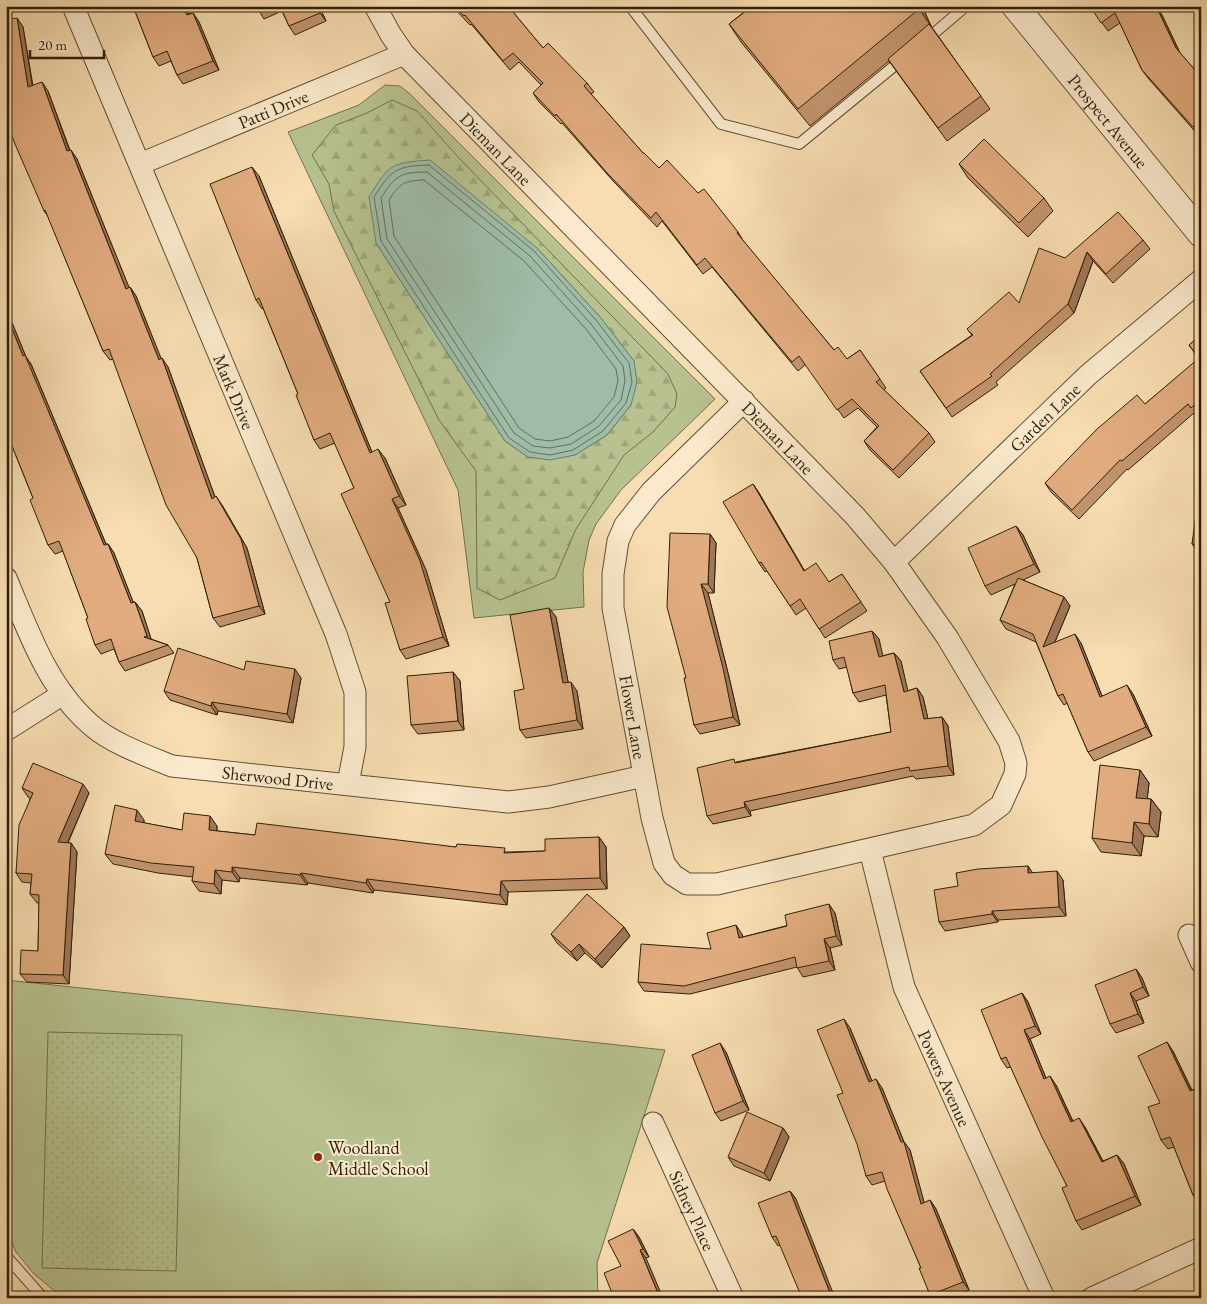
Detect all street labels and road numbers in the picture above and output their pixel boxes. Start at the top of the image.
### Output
street label: Prospect Avenue [1063,69,1154,173]
street label: Patti Drive [234,84,312,133]
street label: Dieman Lane [455,107,537,190]
street label: Mark Drive [208,350,260,433]
street label: Garden Lane [1004,377,1085,456]
street label: Dieman Lane [737,396,819,479]
street label: Flower Lane [614,673,652,761]
street label: Sherwood Drive [221,760,334,795]
street label: Powers Avenue [913,1026,977,1130]
street label: Sidney Place [665,1167,721,1254]

